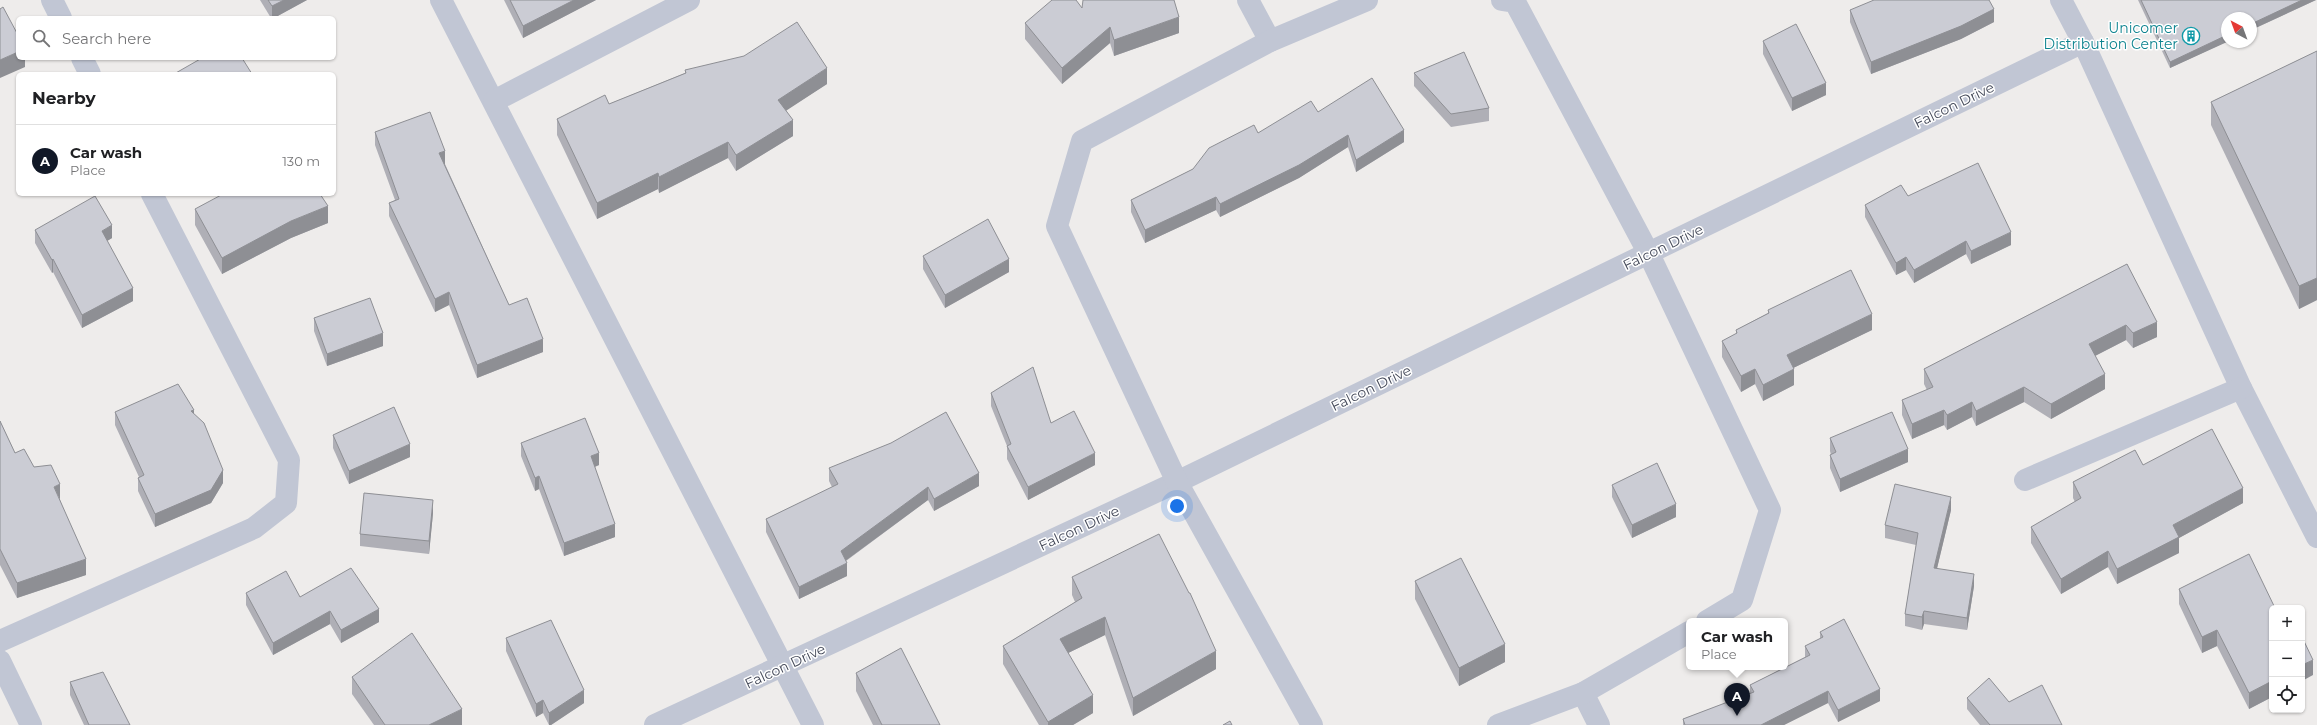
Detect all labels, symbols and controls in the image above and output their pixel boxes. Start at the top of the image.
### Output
north arrow [2221,12,2257,48]
search box [16,16,336,60]
place label: Unicomer Distribution Center [2044,19,2178,53]
building icon: Unicomer Distribution Center [2181,26,2201,46]
icon: search [30,27,52,49]
text: Search here [62,29,151,48]
street label: Falcon Drive [1911,78,1997,132]
text: Nearby [32,88,96,108]
text: Car wash [70,143,142,162]
text: A [40,153,50,169]
text: 130 m [282,153,320,169]
text: Place [70,162,106,178]
street label: Falcon Drive [1620,220,1706,274]
street label: Falcon Drive [1328,361,1414,415]
your location [1167,496,1187,516]
street label: Falcon Drive [1036,501,1122,555]
map controls [2269,605,2305,713]
button: + [2269,605,2305,641]
popup [1686,618,1788,670]
text: Car wash [1701,627,1773,646]
street label: Falcon Drive [742,639,828,693]
button: − [2269,641,2305,677]
text: Place [1701,646,1737,662]
button: locate [2269,677,2305,713]
pin: A [1724,683,1750,716]

